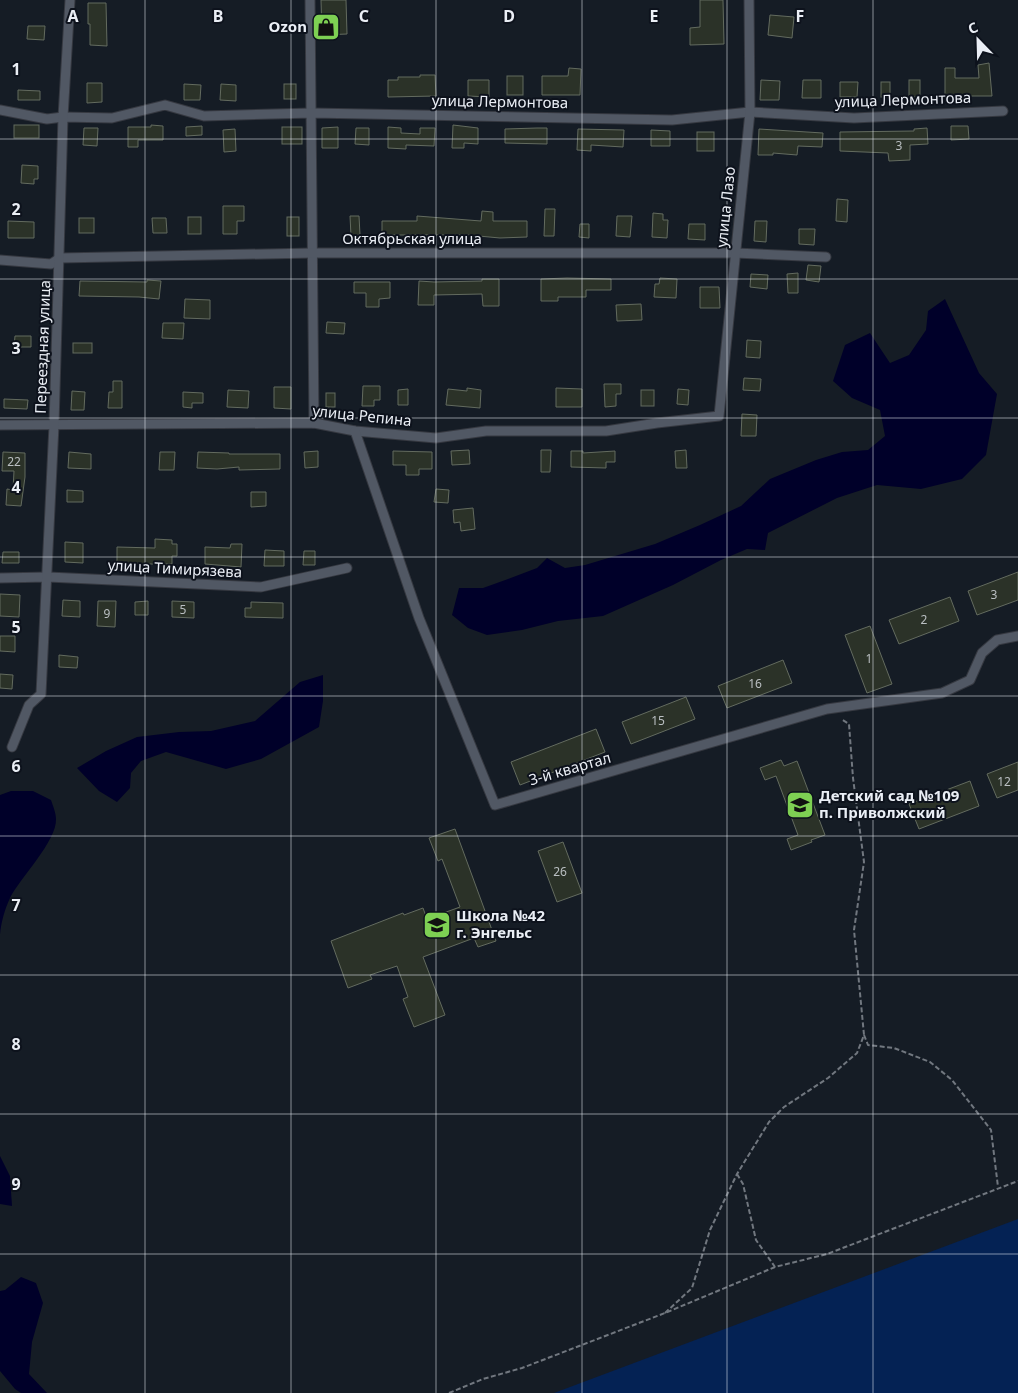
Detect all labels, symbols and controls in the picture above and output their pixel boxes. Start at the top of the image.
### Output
text: A [67,5,79,27]
text: B [213,5,223,27]
text: C [359,5,369,27]
text: D [503,5,515,27]
text: E [650,5,659,27]
text: F [796,5,804,27]
shop icon: Ozon [311,12,341,42]
north arrow [953,15,1003,65]
place label: Ozon [269,16,307,36]
text: С [965,17,981,38]
text: 1 [11,58,21,80]
street label: улица Лермонтова [834,87,972,111]
street label: улица Лермонтова [432,90,568,112]
house number: 3 [896,137,903,154]
street label: улица Лазо [711,165,739,248]
text: 2 [11,198,21,220]
street label: Октябрьская улица [342,228,482,248]
street label: Переездная улица [30,280,54,414]
text: 3 [11,337,21,359]
street label: улица Репина [312,400,413,430]
house number: 22 [7,453,21,470]
text: 4 [11,476,21,498]
street label: улица Тимирязева [107,554,243,582]
house number: 3 [991,586,998,603]
house number: 5 [180,601,187,618]
house number: 9 [104,605,111,622]
house number: 2 [921,611,928,628]
text: 5 [11,616,21,638]
house number: 1 [866,650,872,667]
house number: 16 [748,675,762,692]
house number: 15 [651,712,665,729]
street label: 3-й квартал [526,747,613,789]
text: 6 [11,755,21,777]
house number: 12 [997,773,1011,790]
place label: Детский сад №109 п. Приволжский [819,785,960,822]
school or university icon: Детский сад №109 п. Приволжский [785,790,815,820]
house number: 26 [553,863,567,880]
text: 7 [11,894,21,916]
place label: Школа №42 г. Энгельс [456,905,545,942]
school or university icon: Школа №42 г. Энгельс [422,910,452,940]
text: 8 [11,1033,21,1055]
text: 9 [11,1173,21,1195]

